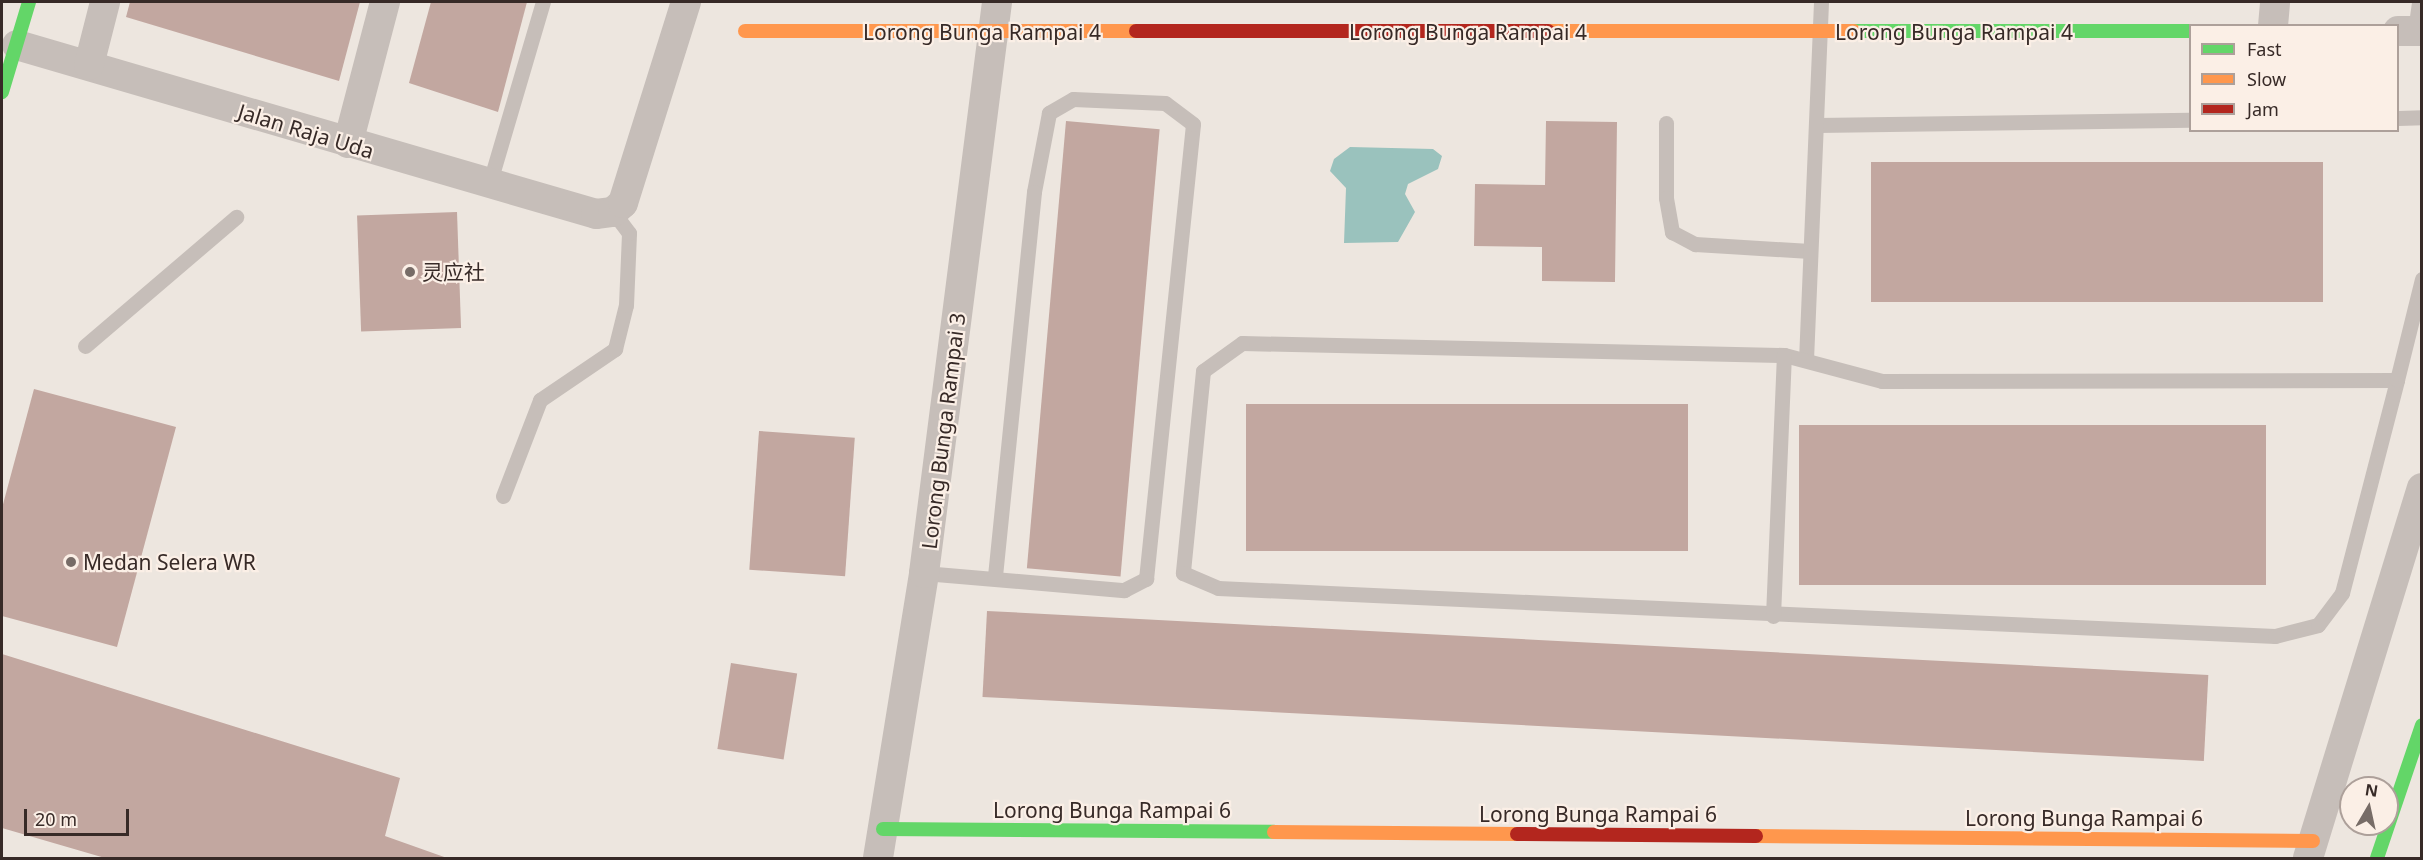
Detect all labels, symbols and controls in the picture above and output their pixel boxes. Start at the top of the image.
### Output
street label: Lorong Bunga Rampai 4 [863,19,1101,45]
street label: Lorong Bunga Rampai 4 [1349,19,1587,45]
street label: Lorong Bunga Rampai 4 [1835,19,2073,45]
legend [2189,24,2399,132]
text: Fast [2247,37,2282,61]
text: Slow [2247,67,2286,91]
text: Jam [2247,97,2279,121]
street label: Jalan Raja Uda [235,98,377,164]
place label: 灵应社 [422,259,485,285]
marker: 灵应社 [403,265,417,279]
street label: Lorong Bunga Rampai 3 [916,311,970,551]
place label: Medan Selera WR [83,549,256,575]
marker: Medan Selera WR [64,555,78,569]
north arrow [2339,776,2399,836]
text: N [2363,778,2380,802]
scale bar [27,797,132,835]
street label: Lorong Bunga Rampai 6 [993,797,1231,823]
street label: Lorong Bunga Rampai 6 [1479,801,1717,827]
street label: Lorong Bunga Rampai 6 [1965,805,2203,831]
text: 20 m [35,807,77,831]

